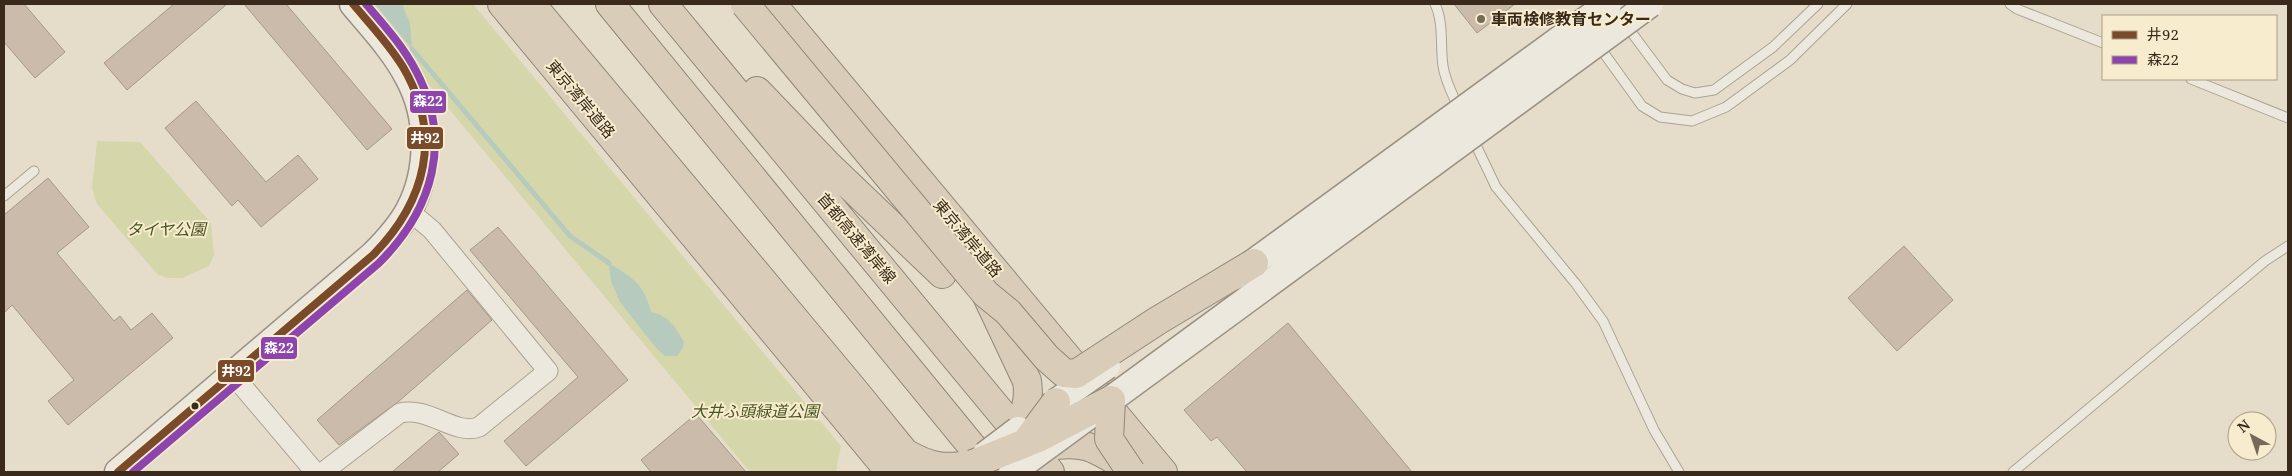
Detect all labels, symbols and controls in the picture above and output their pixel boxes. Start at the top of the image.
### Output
place label: 車両検修教育センター [1491,8,1651,30]
marker: 車両検修教育センター [1475,13,1487,25]
legend [2102,15,2277,80]
text: 井92 [2147,24,2179,44]
text: 森22 [2147,49,2179,69]
street label: 東京湾岸道路 [542,55,620,143]
line badge: 森22 [409,90,447,114]
text: 森22 [413,91,443,110]
line badge: 井92 [406,126,444,150]
text: 井92 [410,128,440,147]
street label: 首都高速湾岸線 [813,188,901,288]
street label: 東京湾岸道路 [929,194,1007,282]
park label: タイヤ公園 [126,218,208,240]
line badge: 森22 [260,336,298,360]
text: 森22 [264,338,294,357]
line badge: 井92 [217,359,255,383]
text: 井92 [221,361,251,380]
park label: 大井ふ頭緑道公園 [691,400,821,422]
unlabelled marker [190,401,200,411]
north arrow [2227,411,2277,461]
text: N [2233,415,2254,436]

